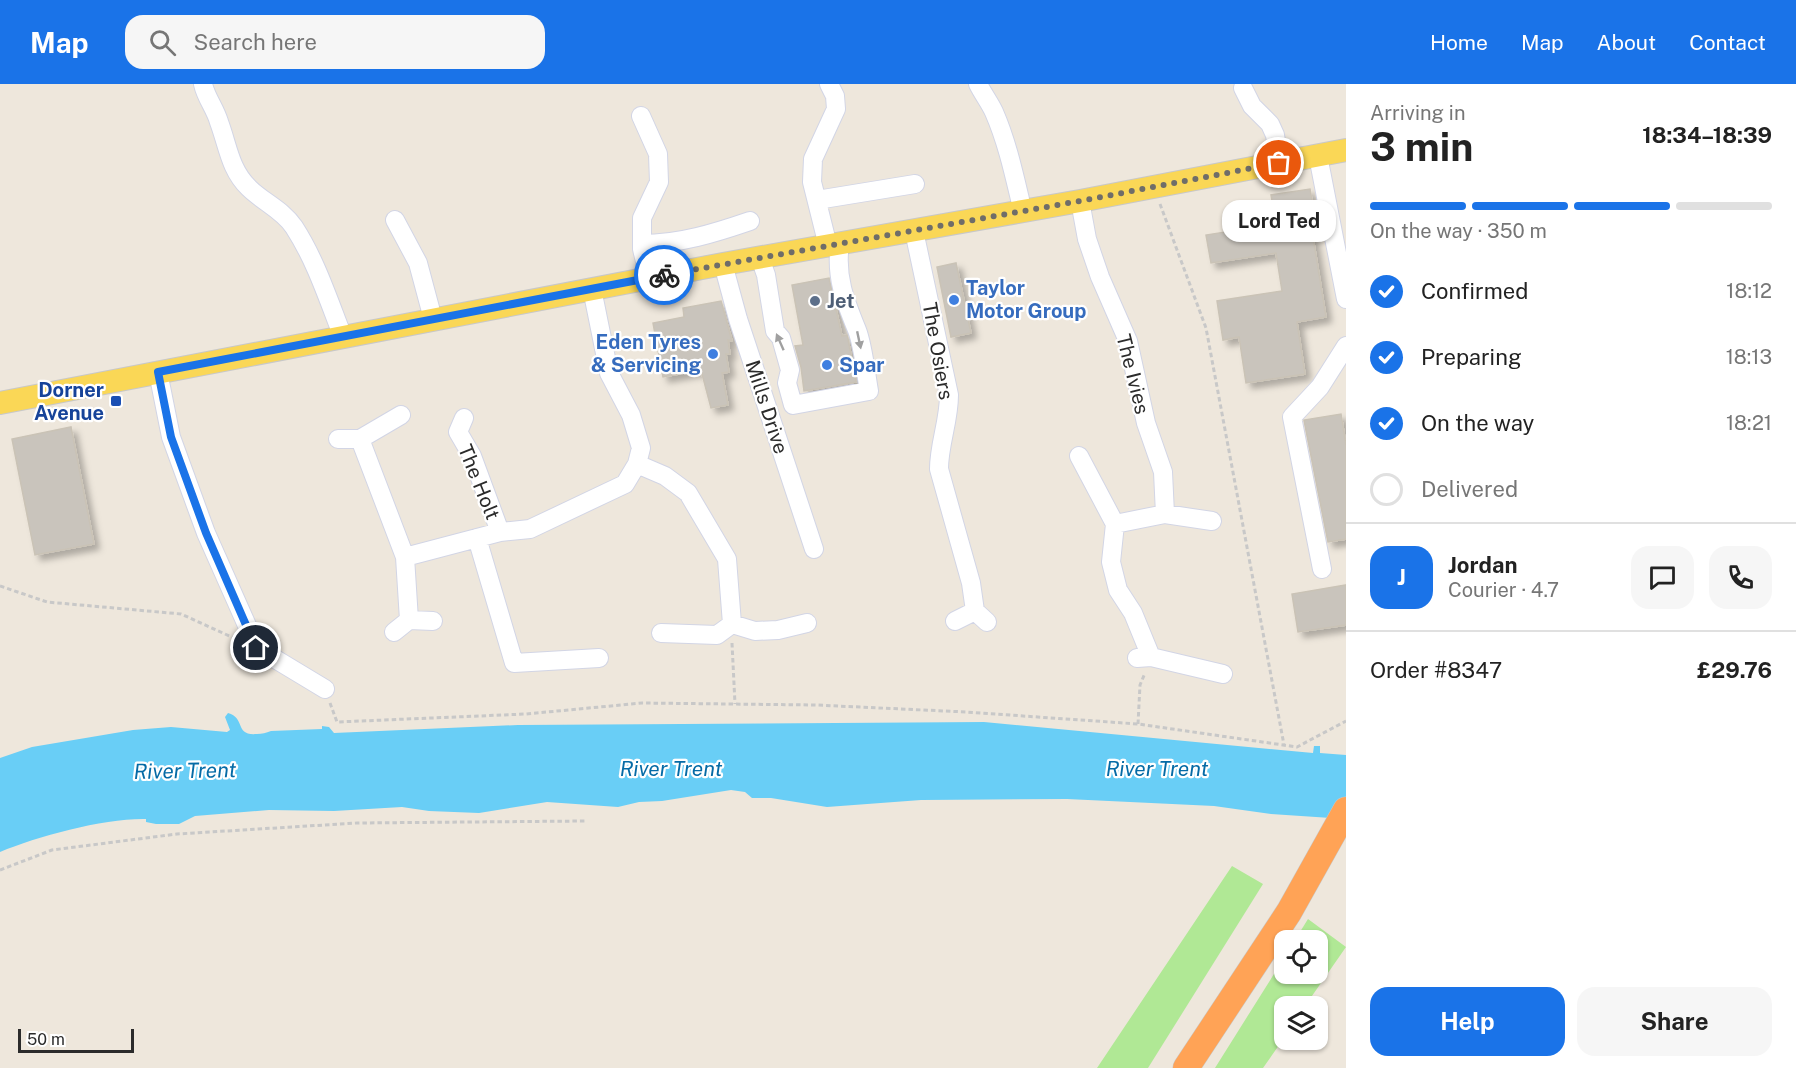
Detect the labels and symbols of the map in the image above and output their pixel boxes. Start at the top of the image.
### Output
pin [1253,137,1304,188]
callout: Lord Ted [1222,199,1336,241]
courier [634,245,694,305]
place label: Taylor Motor Group [966,276,1086,323]
place label: Jet [827,289,855,313]
marker: Taylor Motor Group [947,293,961,307]
marker: Jet [808,294,822,308]
street label: The Osiers [918,301,958,401]
place label: Eden Tyres & Servicing [591,330,701,377]
one-way arrow [855,331,864,350]
street label: The Ivies [1111,332,1155,416]
one-way arrow [776,333,785,350]
marker: Eden Tyres & Servicing [706,347,720,361]
place label: Spar [839,353,885,377]
street label: Mills Drive [741,357,793,457]
marker: Spar [820,358,834,372]
place label: Dorner Avenue [34,378,104,425]
marker: Dorner Avenue [109,394,123,408]
street label: The Holt [453,441,505,523]
pin [230,622,281,673]
water label: River Trent [620,756,722,781]
water label: River Trent [1106,756,1208,781]
water label: River Trent [133,757,237,784]
scale bar [18,1026,134,1054]

